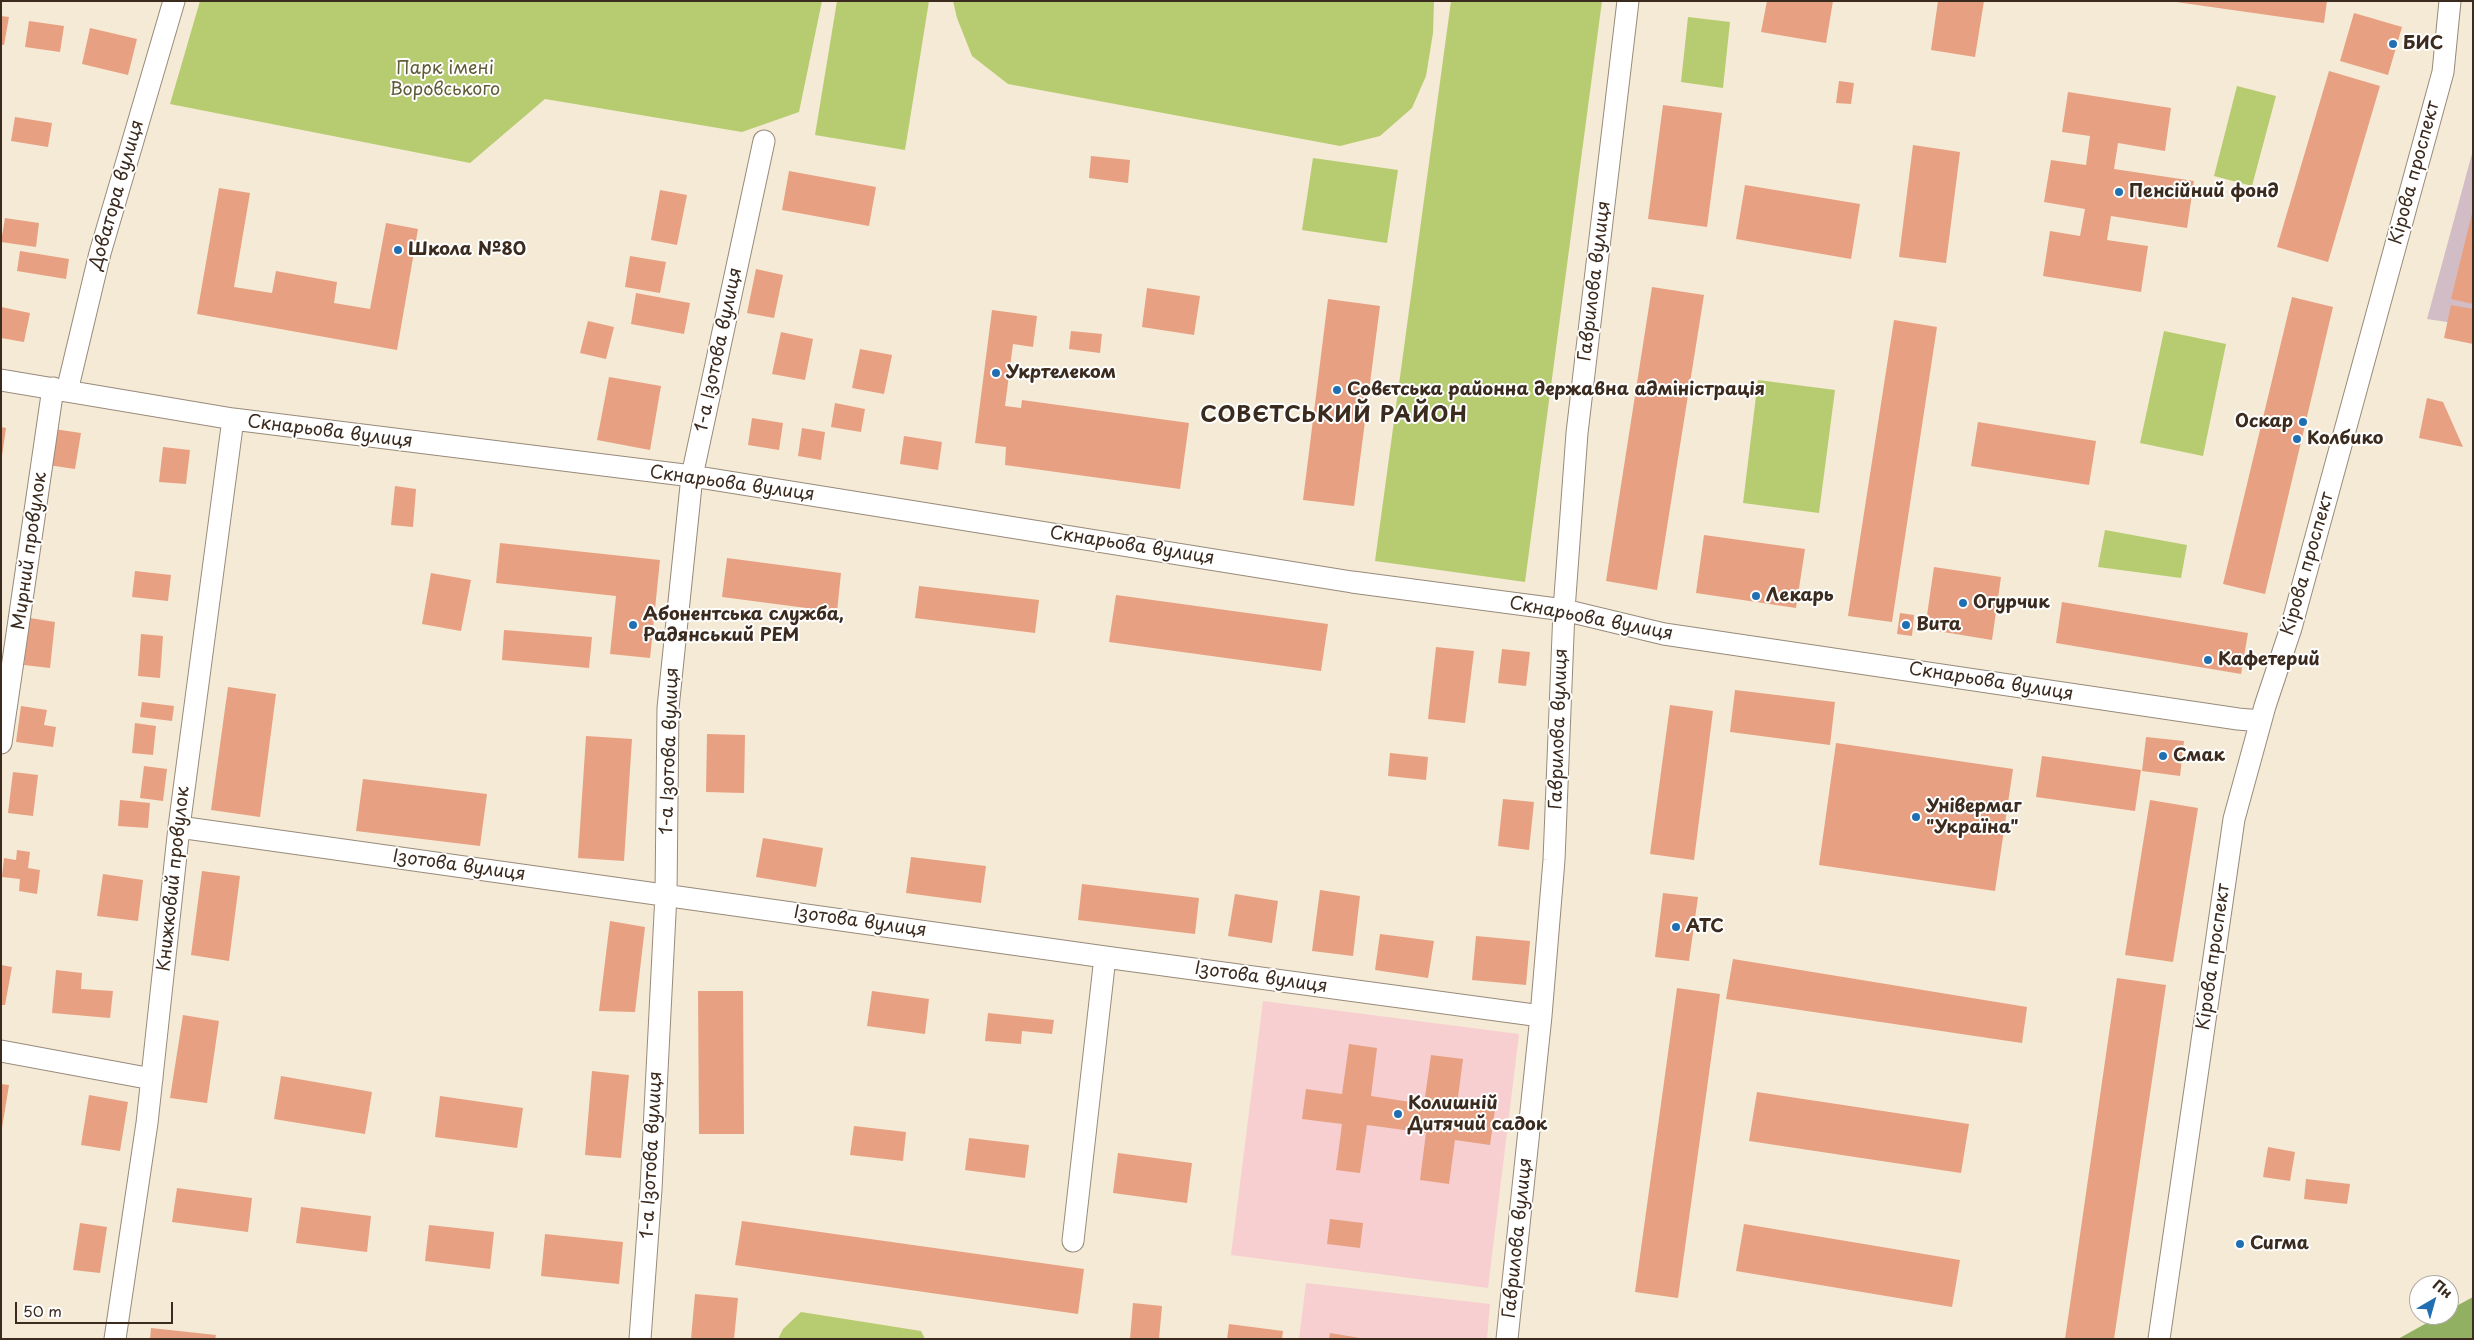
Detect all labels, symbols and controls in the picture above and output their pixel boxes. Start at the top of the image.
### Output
place label: БИС [2403,33,2443,55]
marker: БИС [2387,38,2399,50]
park label: Парк імені Воровського [390,58,500,100]
street label: Кірова проспект [2385,99,2445,247]
street label: Доватора вулиця [85,118,149,272]
place label: Пенсійний фонд [2129,181,2278,203]
marker: Пенсійний фонд [2113,186,2125,198]
street label: Гаврилова вулиця [1574,200,1616,362]
place label: Школа №80 [408,239,526,261]
marker: Школа №80 [392,244,404,256]
street label: 1-а Ізотова вулиця [691,266,747,434]
place label: Укртелеком [1006,362,1116,384]
marker: Укртелеком [990,367,1002,379]
place label: Совєтська районна державна адміністрація [1347,379,1765,401]
marker: Совєтська районна державна адміністрація [1331,384,1343,396]
district label: СОВЄТСЬКИЙ РАЙОН [1198,403,1470,429]
street label: Скнарьова вулиця [246,411,414,453]
place label: Оскар [2235,411,2293,433]
marker: Оскар [2297,416,2309,428]
place label: Колбико [2307,428,2383,450]
marker: Колбико [2291,433,2303,445]
street label: Скнарьова вулиця [648,462,816,506]
street label: Мирний провулок [8,471,52,631]
street label: Кірова проспект [2277,490,2339,638]
street label: Скнарьова вулиця [1048,522,1216,570]
place label: Лекарь [1766,585,1834,607]
marker: Лекарь [1750,590,1762,602]
place label: Огурчик [1973,592,2050,614]
street label: Скнарьова вулиця [1507,593,1675,645]
marker: Огурчик [1957,597,1969,609]
place label: Абонентська служба, Радянський РЕМ [643,604,844,646]
place label: Вита [1916,614,1961,636]
marker: Абонентська служба, Радянський РЕМ [627,619,639,631]
marker: Вита [1900,619,1912,631]
street label: Гаврилова вулиця [1545,648,1573,810]
place label: Кафетерий [2218,649,2320,671]
marker: Кафетерий [2202,654,2214,666]
street label: Скнарьова вулиця [1907,658,2075,706]
street label: 1-а Ізотова вулиця [656,667,684,835]
place label: Смак [2173,745,2225,767]
marker: Смак [2157,750,2169,762]
street label: Книжковий провулок [154,785,194,973]
place label: Універмаг "Україна" [1926,796,2021,839]
marker: Універмаг "Україна" [1910,811,1922,823]
street label: Ізотова вулиця [391,846,527,886]
street label: Кірова проспект [2193,882,2235,1032]
street label: Ізотова вулиця [792,902,928,942]
place label: АТС [1686,916,1724,938]
marker: АТС [1670,921,1682,933]
street label: Ізотова вулиця [1193,958,1329,998]
street label: 1-а Ізотова вулиця [637,1071,667,1239]
place label: Колишній Дитячий садок [1408,1093,1547,1136]
marker: Колишній Дитячий садок [1392,1108,1404,1120]
street label: Гаврилова вулиця [1499,1157,1537,1319]
place label: Сигма [2250,1233,2309,1255]
marker: Сигма [2234,1238,2246,1250]
text: Пн [2428,1274,2457,1303]
north arrow [2409,1275,2459,1325]
scale bar [18,1292,175,1324]
text: 50 m [23,1299,62,1322]

